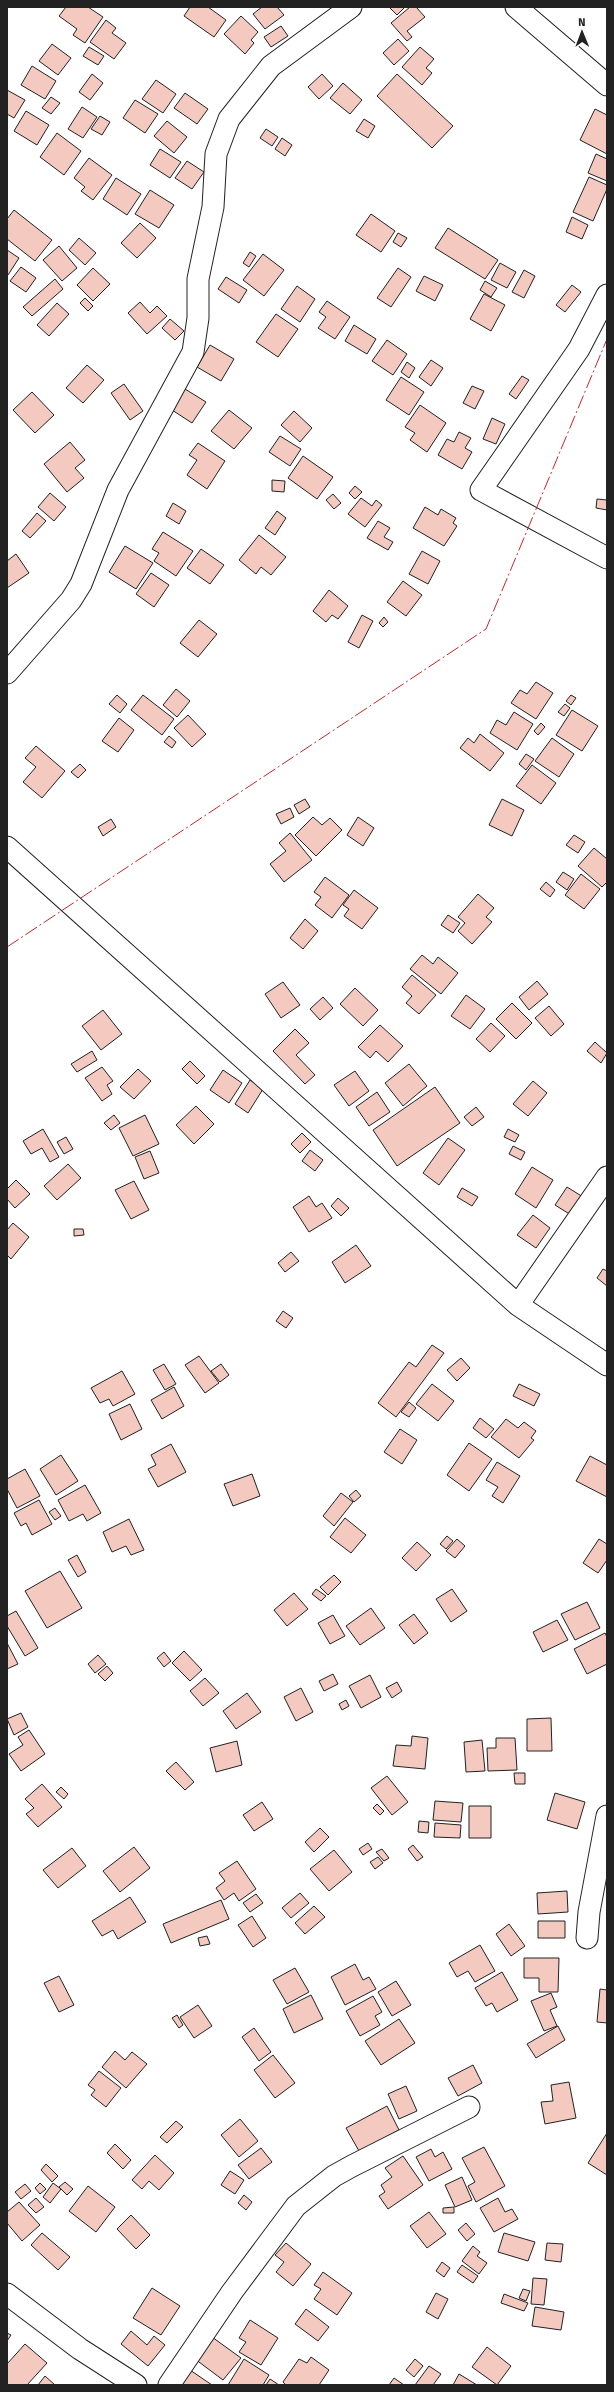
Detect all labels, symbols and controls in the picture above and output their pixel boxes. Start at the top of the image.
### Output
north arrow [562,12,602,52]
text: N [578,16,586,29]

